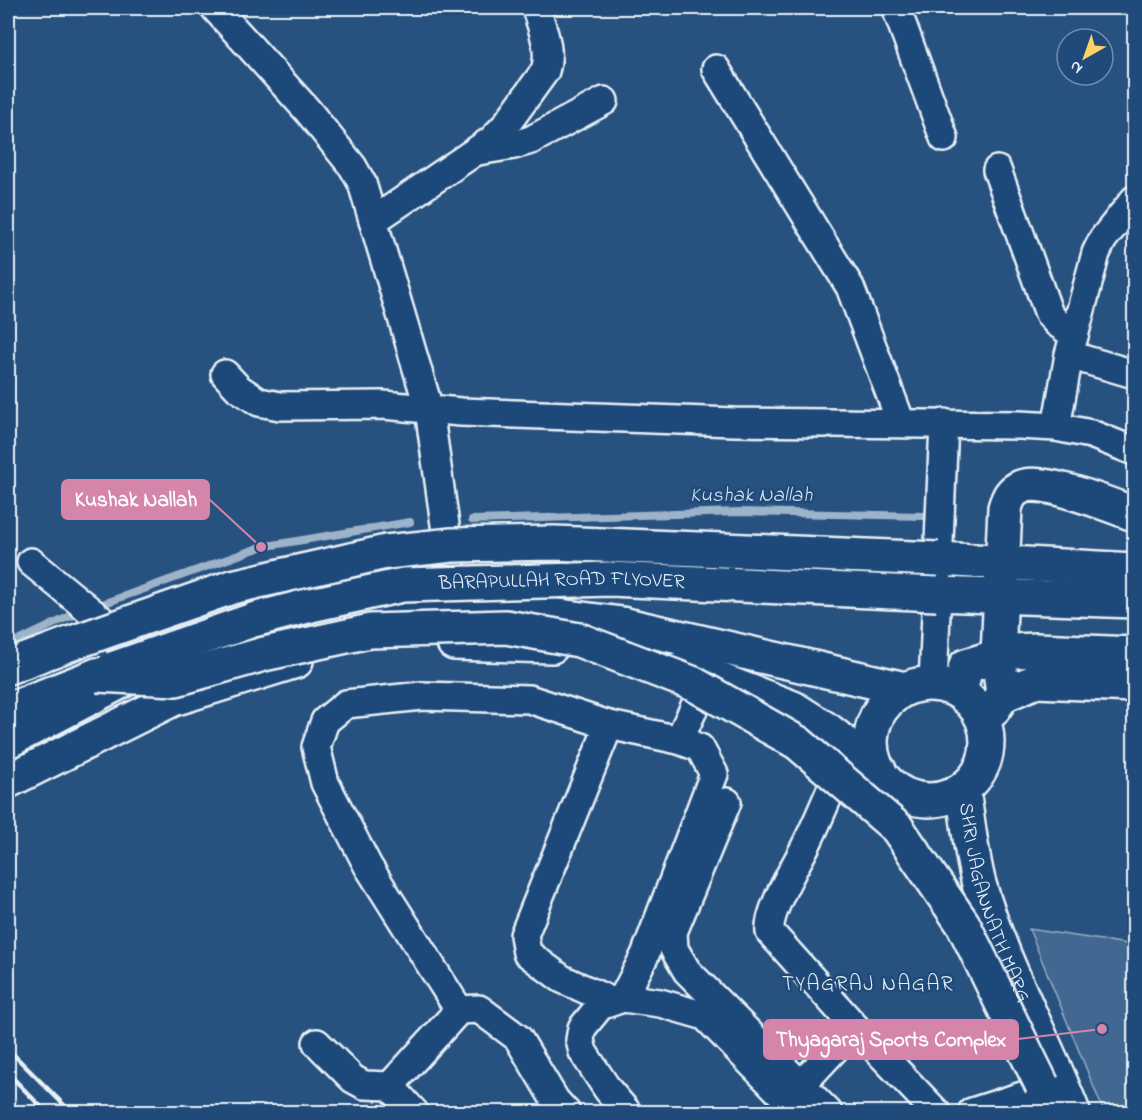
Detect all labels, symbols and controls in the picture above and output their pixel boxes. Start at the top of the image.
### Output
north arrow [1055,27,1115,87]
text: N [1065,54,1088,80]
callout: Kushak Nallah [62,480,209,519]
water label: Kushak Nallah [690,481,813,511]
text: Kushak Nallah [75,486,197,516]
street label: BARAPULLAH ROAD FLYOVER [437,564,686,598]
street label: SHRI JAGANNATH MARG [951,801,1037,1007]
district label: TYAGRAJ NAGAR [782,970,954,1000]
callout: Thyagaraj Sports Complex [764,1020,1018,1059]
text: Thyagaraj Sports Complex [776,1026,1006,1058]

